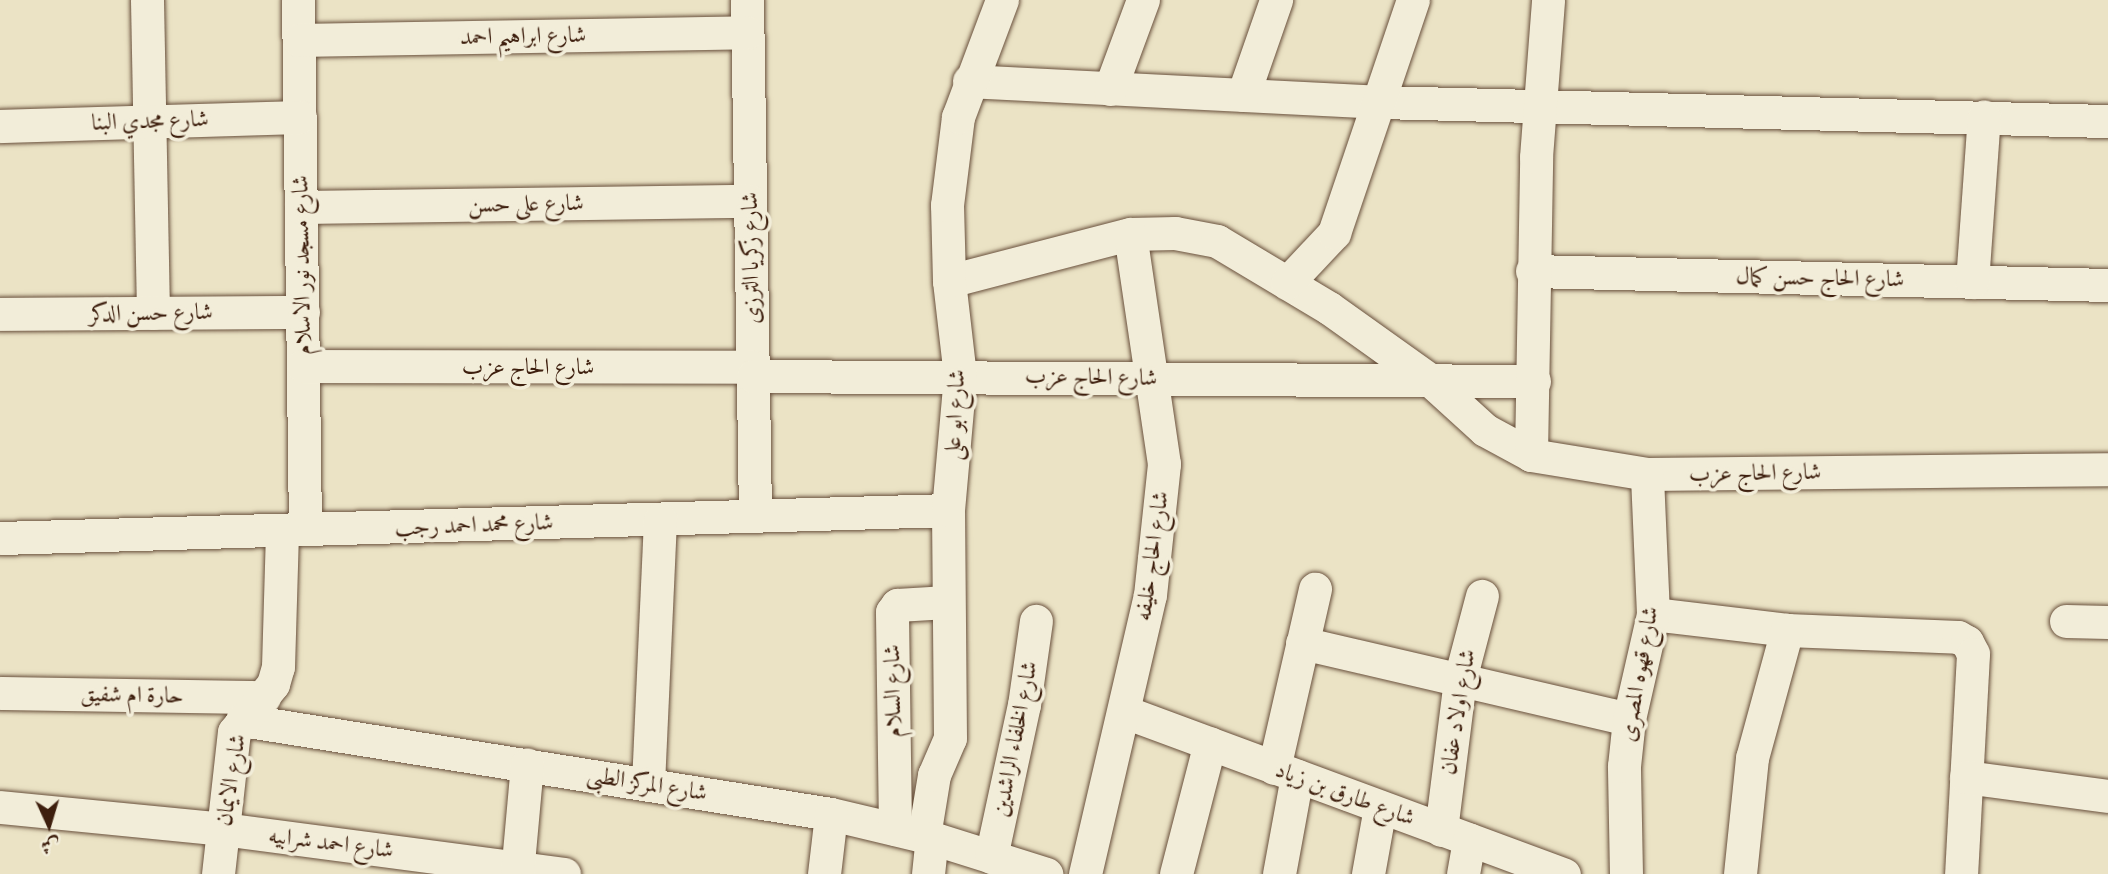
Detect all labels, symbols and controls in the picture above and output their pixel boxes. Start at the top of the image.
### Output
street label: شارع ابراهيم احمد [460,21,586,51]
street label: شارع مجدي البنا [91,105,209,137]
street label: شارع مسجد نور الاسلام [287,175,317,355]
street label: شارع على حسن [468,189,584,219]
street label: شارع زكريا الترزى [736,192,766,324]
street label: شارع الحاج حسن كمال [1736,263,1904,293]
street label: شارع حسن الدكر [89,298,213,328]
street label: شارع الحاج عزب [462,353,594,381]
street label: شارع الحاج عزب [1025,362,1157,392]
street label: شارع ابو على [939,369,971,461]
street label: شارع الحاج عزب [1689,458,1821,488]
street label: شارع الحاج خليفه [1129,489,1175,623]
street label: شارع محمد احمد رجب [394,508,554,542]
street label: شارع قهوه المصرى [1614,604,1664,744]
street label: شارع السلام [878,644,908,738]
street label: شارع اولاد عفان [1434,647,1482,777]
street label: شارع الخلفاء الراشدين [986,659,1044,819]
street label: حارة ام شفيق [80,680,184,710]
street label: شارع الايمان [210,732,252,828]
street label: شارع طارق بن زياد [1271,756,1419,832]
street label: شارع المركز الطبى [585,761,709,807]
north arrow [14,790,84,860]
street label: شارع احمد شرابيه [267,822,395,864]
text: ش [40,833,61,859]

